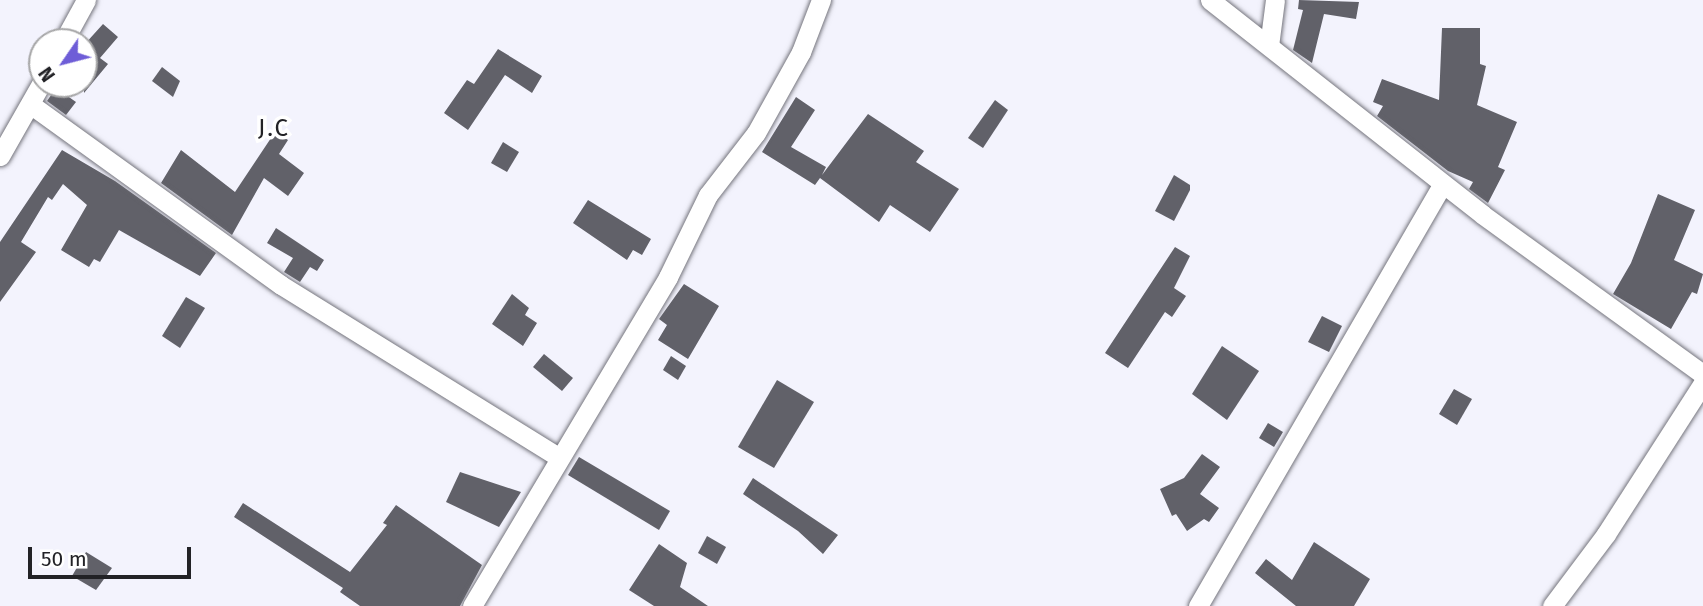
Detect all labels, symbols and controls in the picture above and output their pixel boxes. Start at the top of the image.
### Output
north arrow [28,28,98,98]
text: N [34,62,60,86]
district label: J.C [258,115,290,143]
scale bar [32,532,194,576]
text: 50 m [41,546,87,572]

